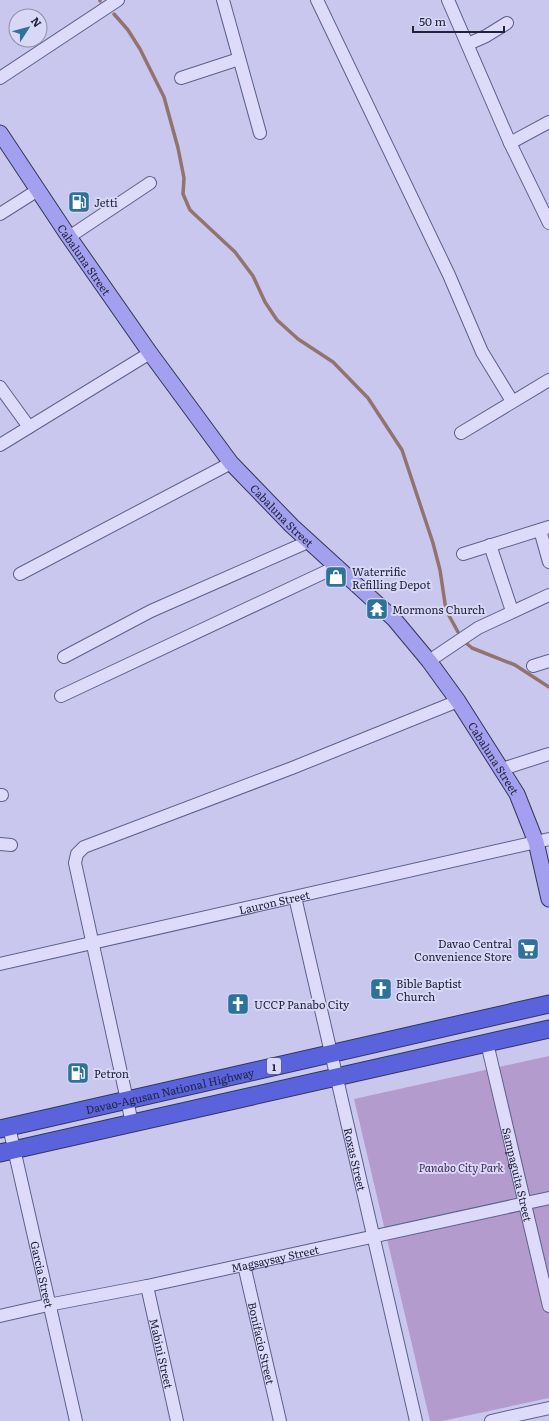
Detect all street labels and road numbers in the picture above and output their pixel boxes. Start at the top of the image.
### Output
street label: Cabaluna Street [54,221,115,298]
street label: Cabaluna Street [247,480,318,551]
street label: Cabaluna Street [465,718,523,798]
street label: Lauron Street [237,886,311,917]
road number: 1 [267,1058,281,1074]
street label: Davao-Agusan National Highway [84,1063,256,1117]
street label: Roxas Street [340,1126,371,1193]
street label: Sampaguita Street [499,1126,537,1224]
street label: Garcia Street [27,1239,58,1310]
street label: Magsaysay Street [230,1241,321,1275]
street label: Bonifacio Street [245,1300,279,1386]
street label: Mabini Street [146,1317,178,1391]

